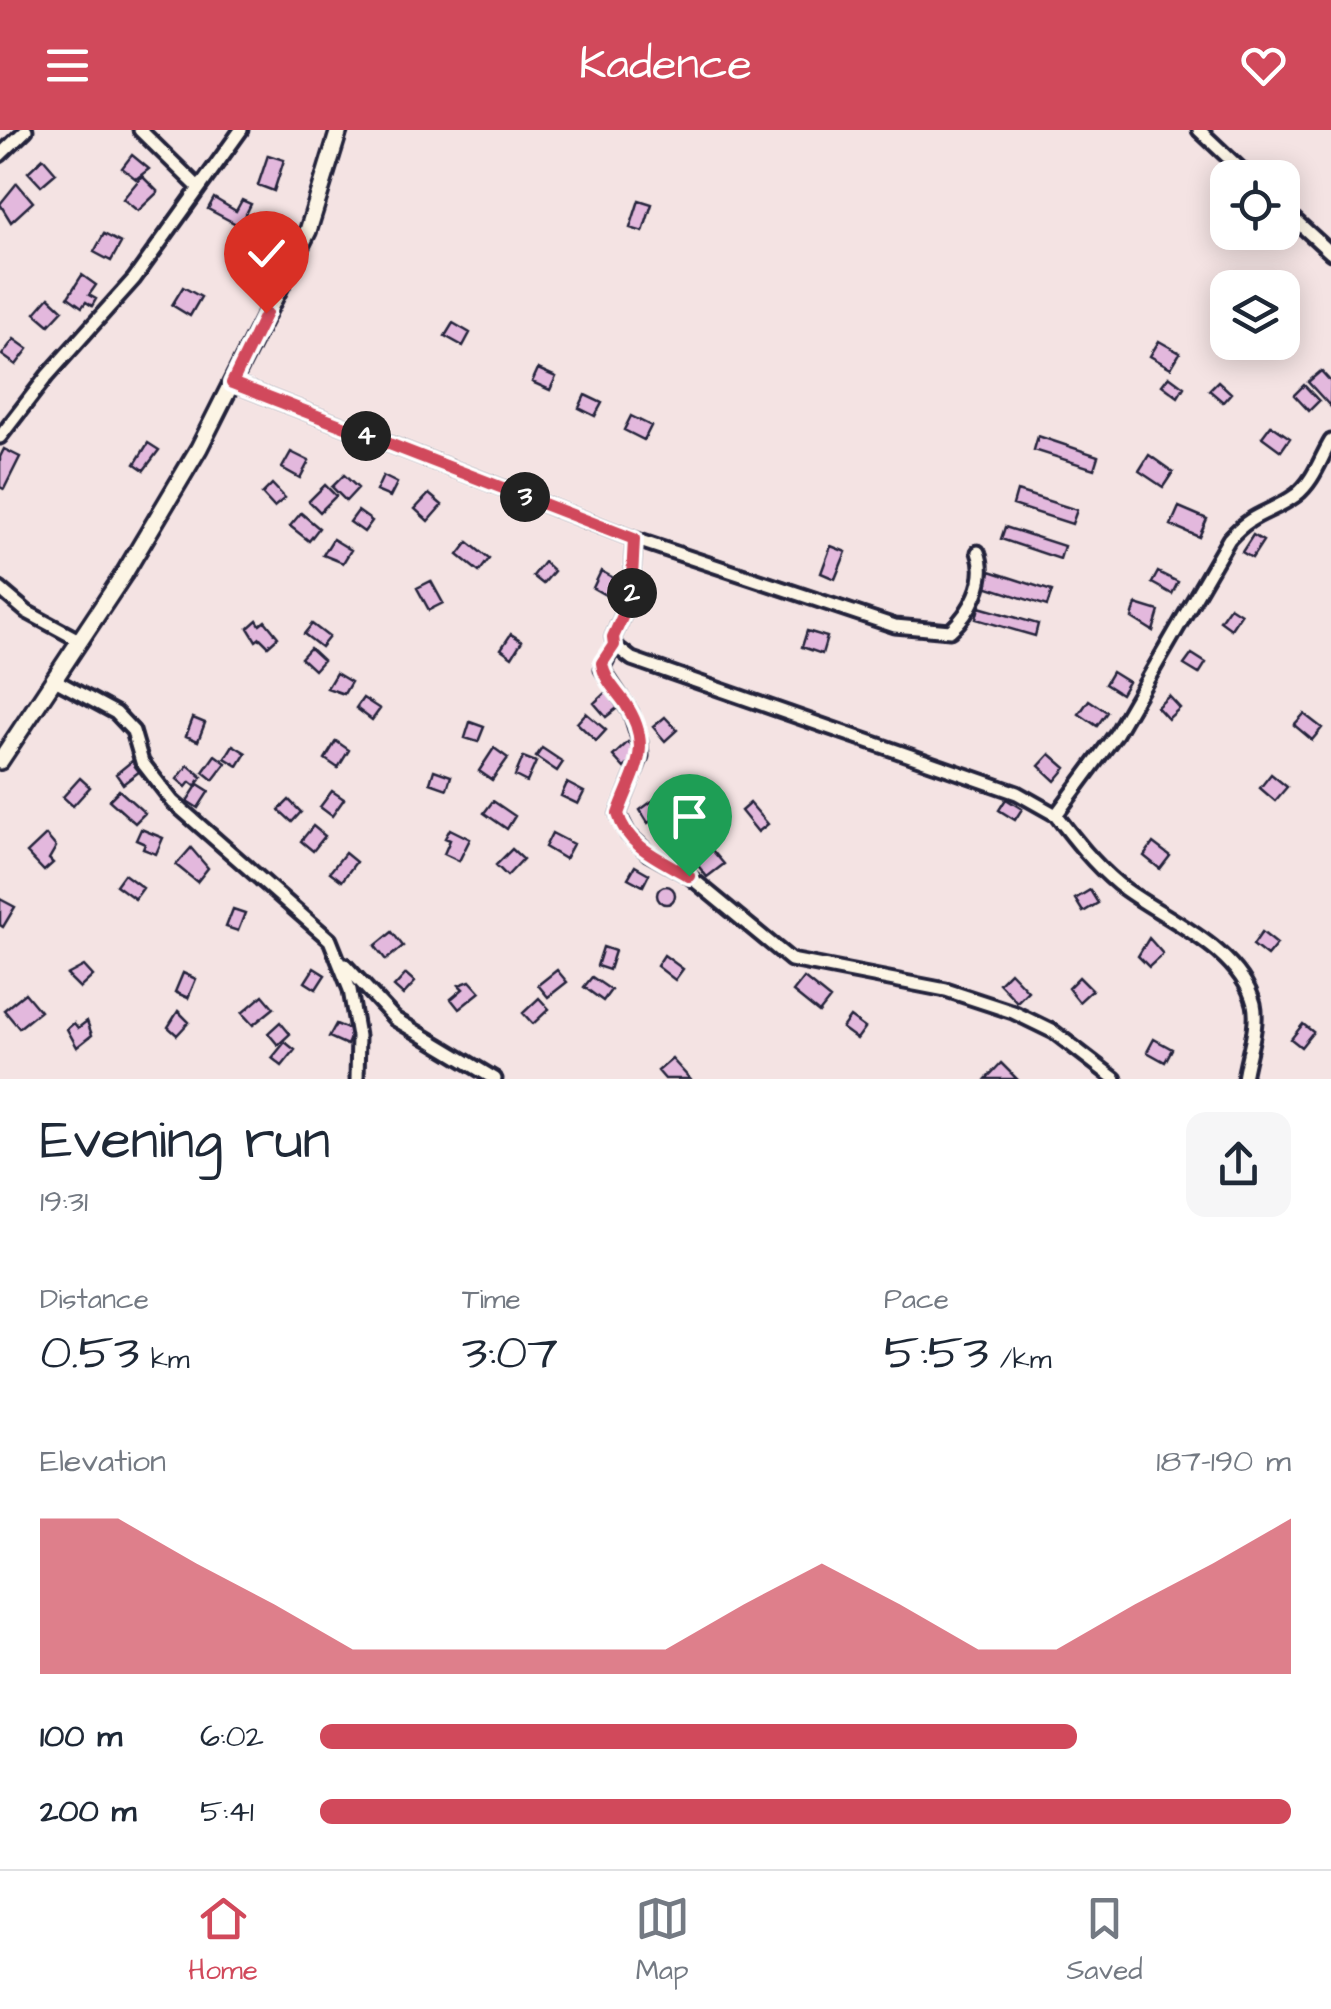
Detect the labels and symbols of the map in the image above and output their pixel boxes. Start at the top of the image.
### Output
pin [224,211,309,314]
pin: 4 [341,411,391,461]
pin: 3 [500,472,550,522]
pin: 2 [607,568,657,618]
pin [647,774,732,877]

